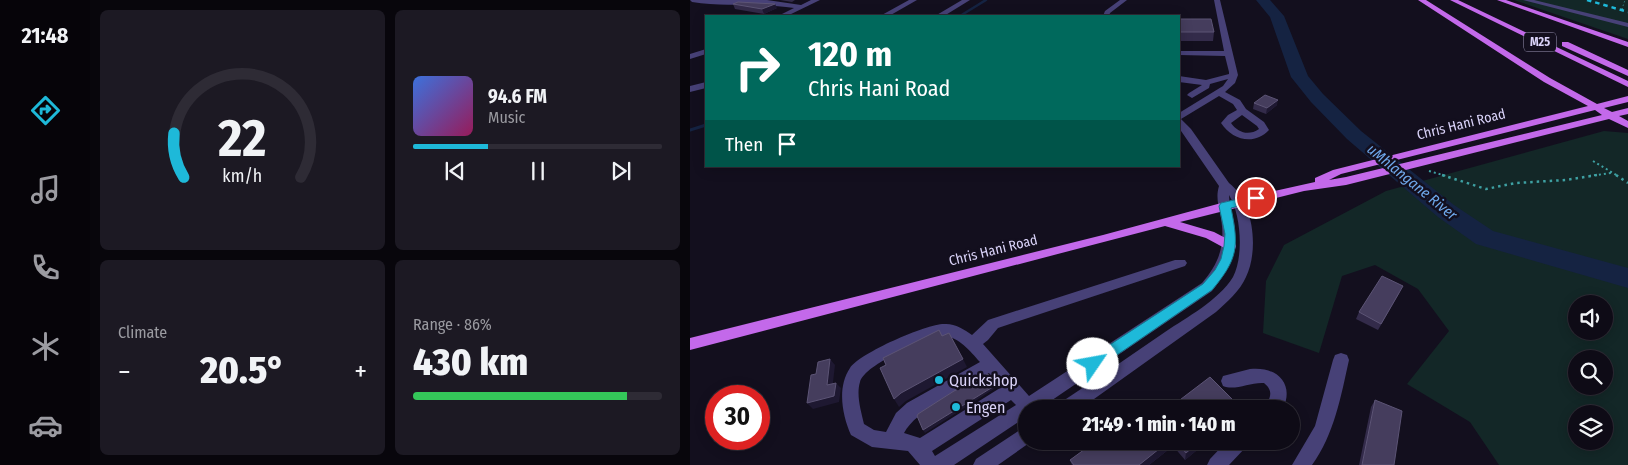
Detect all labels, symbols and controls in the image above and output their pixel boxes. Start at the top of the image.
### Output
text: 21:48 [22,22,68,49]
road number: M25 [1524,32,1556,52]
text: 120 m [808,33,892,75]
icon: right [725,35,790,100]
text: Chris Hani Road [808,75,950,102]
text: 94.6 FM [488,85,547,108]
icon: directions [28,93,63,128]
street label: Chris Hani Road [1415,105,1507,144]
text: 22 [217,107,267,170]
text: Music [488,108,525,127]
icon: arrive [773,130,801,158]
text: Then [725,133,763,156]
water label: uMhlangane River [1363,140,1461,224]
icon: previous [441,157,469,185]
icon: pause [524,157,552,185]
icon: next [607,157,635,185]
text: km/h [223,165,262,187]
icon: music [28,172,63,207]
pin [1235,177,1277,219]
icon: arrive [1242,184,1270,212]
street label: Chris Hani Road [947,231,1039,270]
icon: phone [28,250,63,285]
map controls [1568,295,1613,450]
button: sound [1568,295,1613,340]
text: Range · 86% [413,315,492,334]
text: Climate [118,323,167,342]
icon: climate [28,329,63,364]
position arrow [1066,337,1118,389]
text: 430 km [413,339,528,385]
text: 20.5° [200,347,285,393]
button: search [1568,350,1613,395]
text: − [118,355,131,388]
text: + [354,355,367,388]
place label: Quickshop [949,371,1018,390]
marker: Quickshop [933,374,945,386]
speed limit sign: 30 [705,385,770,450]
place label: Engen [966,398,1005,417]
marker: Engen [950,401,962,413]
button: layers [1568,405,1613,450]
icon: car [28,408,63,443]
text: 21:49 · 1 min · 140 m [1082,413,1236,436]

